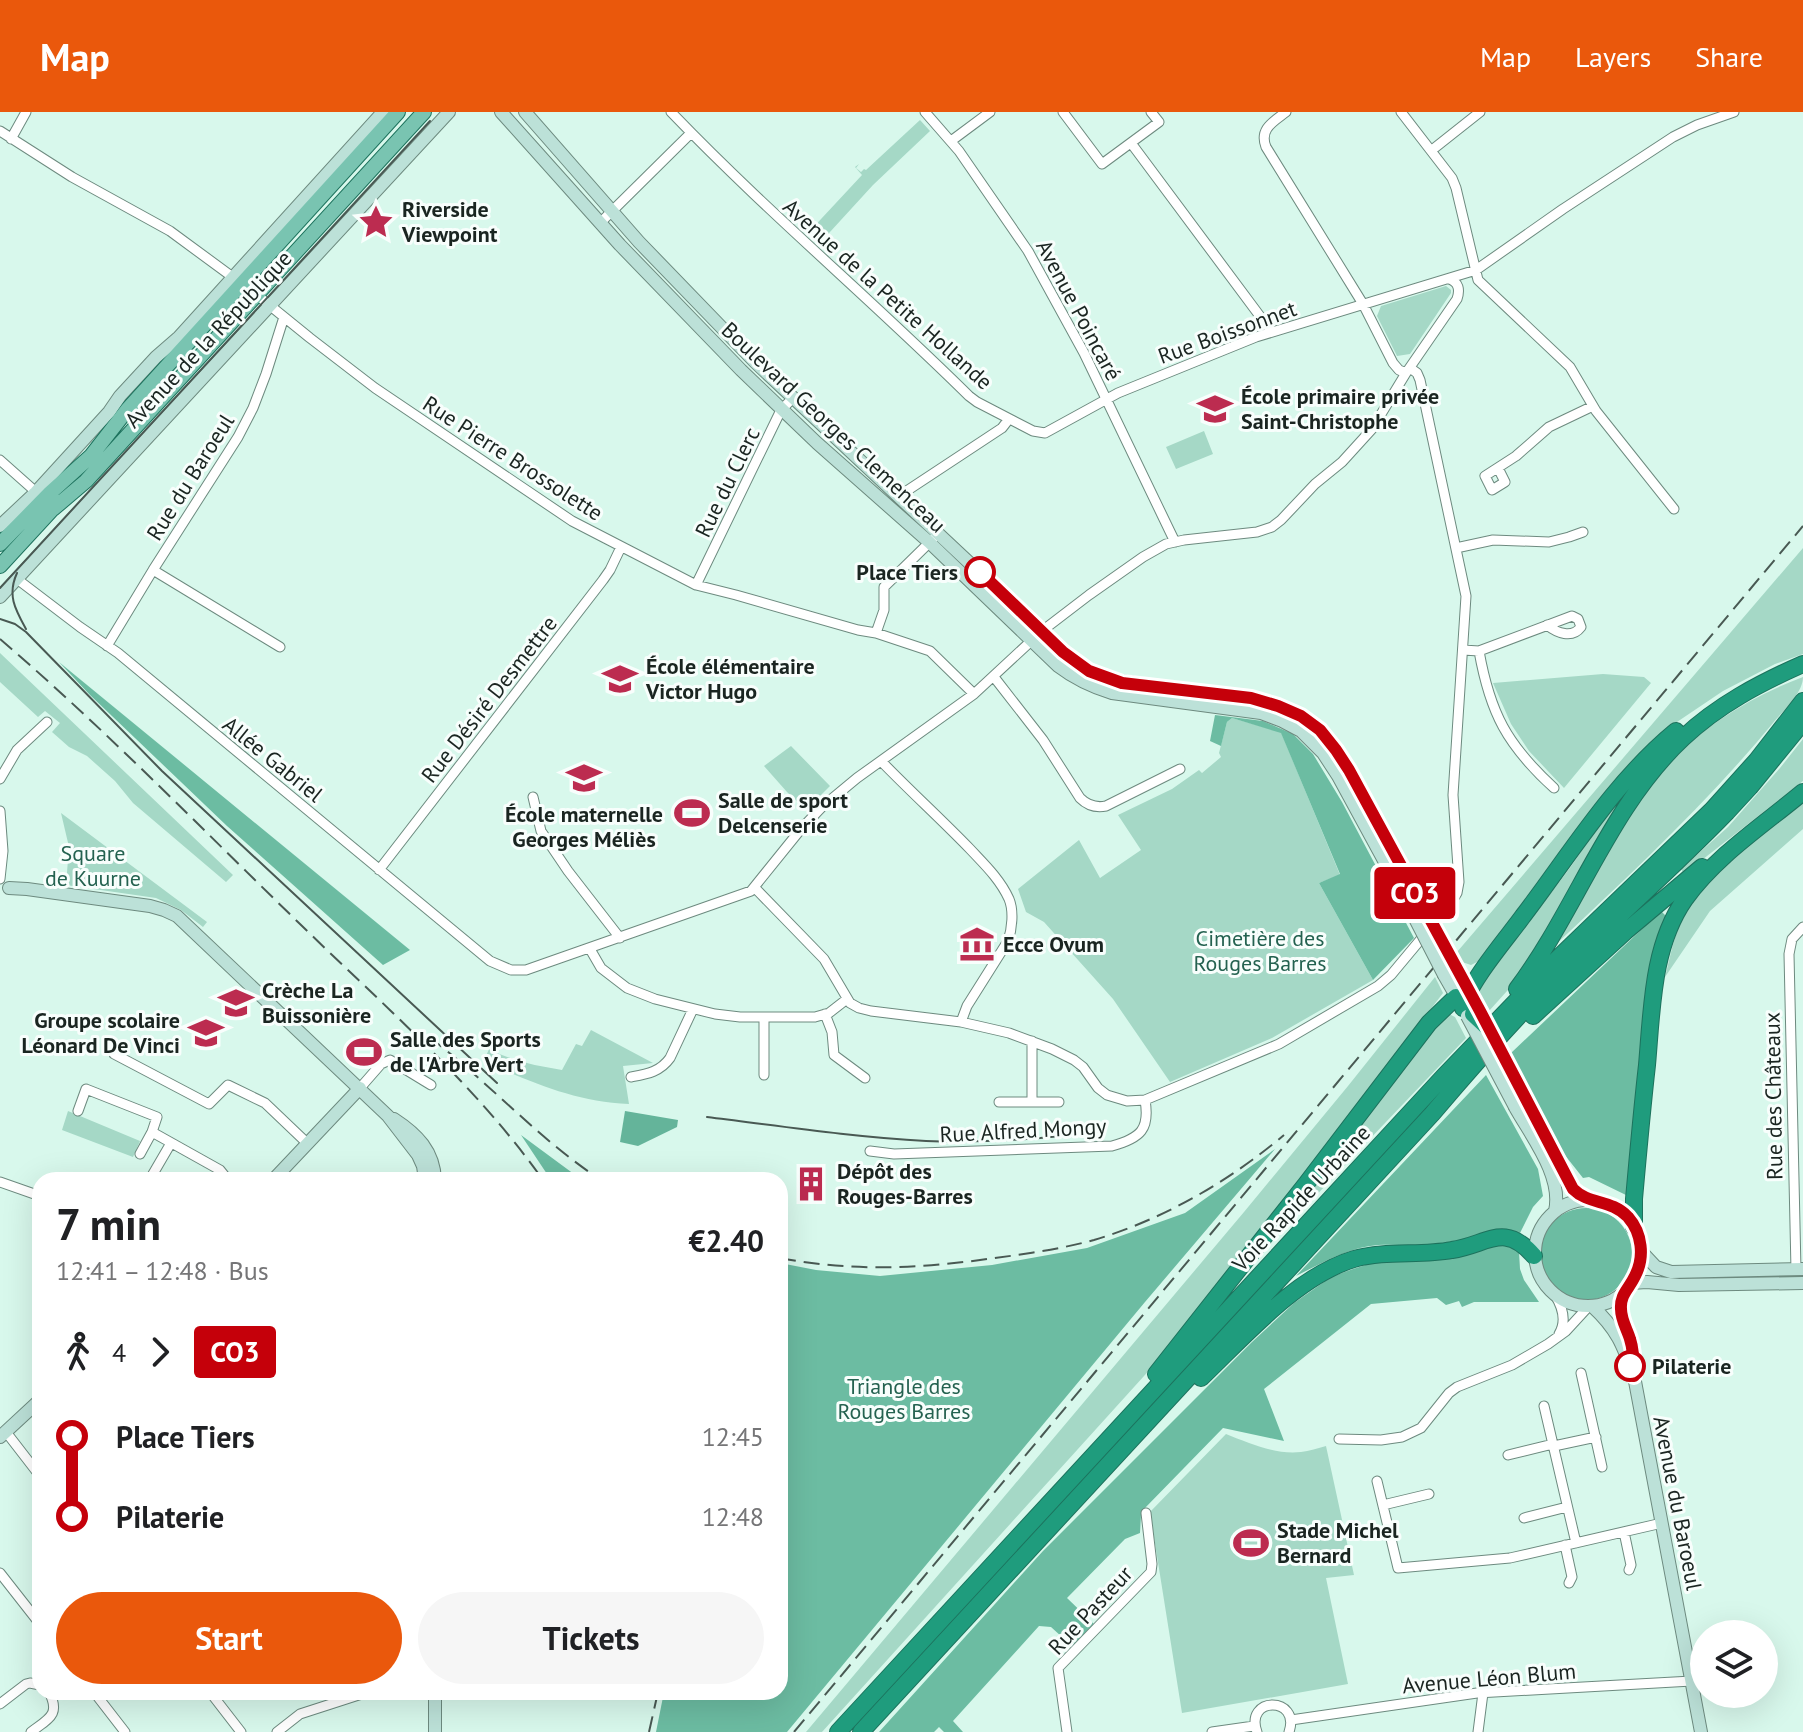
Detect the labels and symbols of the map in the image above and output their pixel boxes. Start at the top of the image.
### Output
street label: Avenue de la Petite Hollande [777,192,999,396]
place label: Riverside Viewpoint [401,195,498,248]
place icon: Riverside Viewpoint [357,203,395,241]
street label: Avenue Poincaré [1030,235,1128,385]
street label: Avenue de la République [118,244,298,434]
street label: Rue Boissonnet [1154,294,1301,370]
street label: Boulevard Georges Clemenceau [716,316,952,538]
place label: École primaire privée Saint-Christophe [1241,382,1439,435]
street label: Rue Pierre Brossolette [418,389,608,527]
school or university icon: École primaire privée Saint-Christophe [1196,390,1234,428]
street label: Rue du Baroeul [140,408,240,545]
street label: Rue du Clerc [688,422,766,542]
marker: Place Tiers [965,557,995,587]
place label: Place Tiers [856,558,958,586]
street label: Rue Désiré Desmettre [415,610,563,788]
place label: École élémentaire Victor Hugo [645,652,815,705]
school or university icon: École élémentaire Victor Hugo [601,660,639,698]
street label: Allée Gabriel [217,710,329,808]
school or university icon: École maternelle Georges Méliès [565,759,603,797]
place label: Salle de sport Delcenserie [718,786,848,839]
sports icon: Salle de sport Delcenserie [673,794,711,832]
place label: École maternelle Georges Méliès [505,800,663,853]
park label: Square de Kuurne [45,839,141,892]
line badge: CO3 [1369,867,1461,919]
park label: Cimetière des Rouges Barres [1194,924,1326,977]
museum icon: Ecce Ovum [958,925,996,963]
place label: Ecce Ovum [1003,930,1104,958]
place label: Crèche La Buissonière [262,976,371,1029]
school or university icon: Crèche La Buissonière [217,984,255,1022]
place label: Groupe scolaire Léonard De Vinci [22,1006,180,1059]
street label: Rue des Châteaux [1758,1012,1788,1180]
school or university icon: Groupe scolaire Léonard De Vinci [187,1014,225,1052]
place label: Salle des Sports de l'Arbre Vert [390,1025,541,1078]
sports icon: Salle des Sports de l'Arbre Vert [345,1033,383,1071]
street label: Rue Alfred Mongy [939,1112,1108,1148]
street label: Voie Rapide Urbaine [1225,1119,1376,1278]
place label: Dépôt des Rouges-Barres [837,1157,973,1210]
building icon: Dépôt des Rouges-Barres [792,1165,830,1203]
marker: Pilaterie [1615,1351,1645,1381]
place label: Pilaterie [1652,1352,1731,1380]
park label: Triangle des Rouges Barres [838,1372,970,1425]
street label: Avenue du Baroeul [1647,1414,1709,1593]
place label: Stade Michel Bernard [1277,1516,1399,1569]
sports icon: Stade Michel Bernard [1232,1524,1270,1562]
street label: Rue Pasteur [1042,1559,1139,1660]
street label: Avenue Léon Blum [1401,1656,1577,1700]

